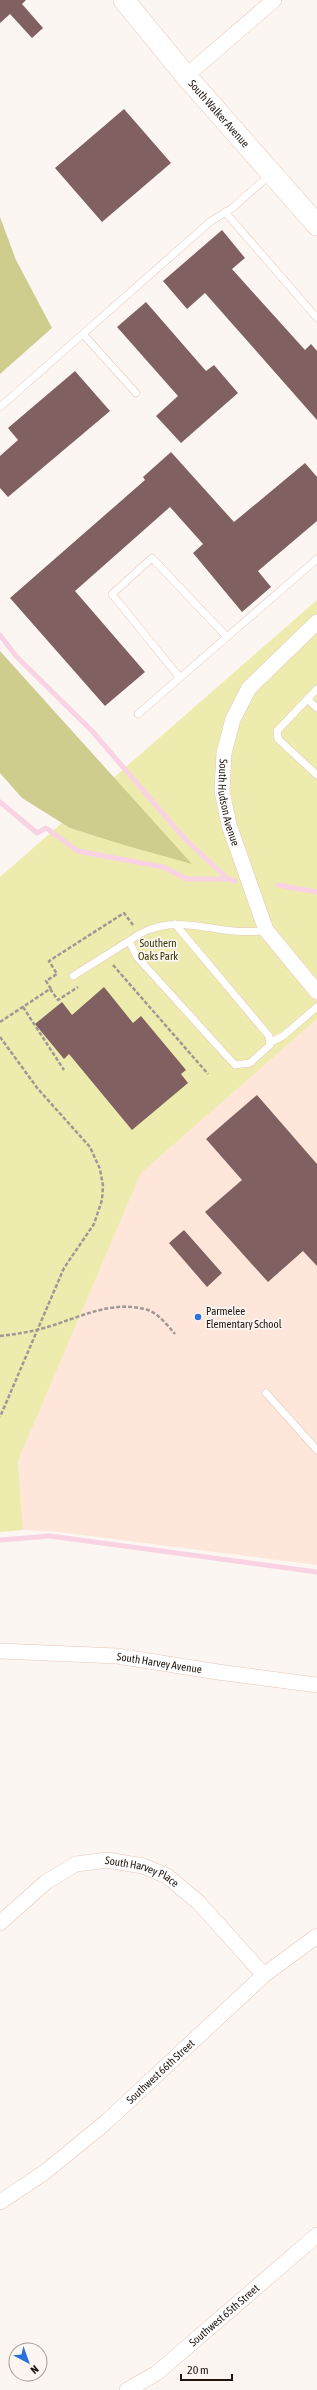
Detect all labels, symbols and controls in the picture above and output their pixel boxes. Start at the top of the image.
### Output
street label: South Walker Avenue [186,77,252,150]
street label: South Hudson Avenue [216,759,242,847]
park label: Southern Oaks Park [138,937,178,962]
place label: Parmelee Elementary School [206,1305,282,1330]
marker: Parmelee Elementary School [193,1312,203,1322]
street label: South Harvey Avenue [116,1650,203,1675]
street label: South Harvey Place [104,1854,181,1889]
street label: Southwest 66th Street [124,2037,197,2106]
street label: Southwest 65th Street [187,2282,261,2349]
north arrow [8,2342,48,2382]
scale bar [181,2356,232,2382]
text: N [28,2363,41,2376]
text: 20 m [187,2363,209,2377]

